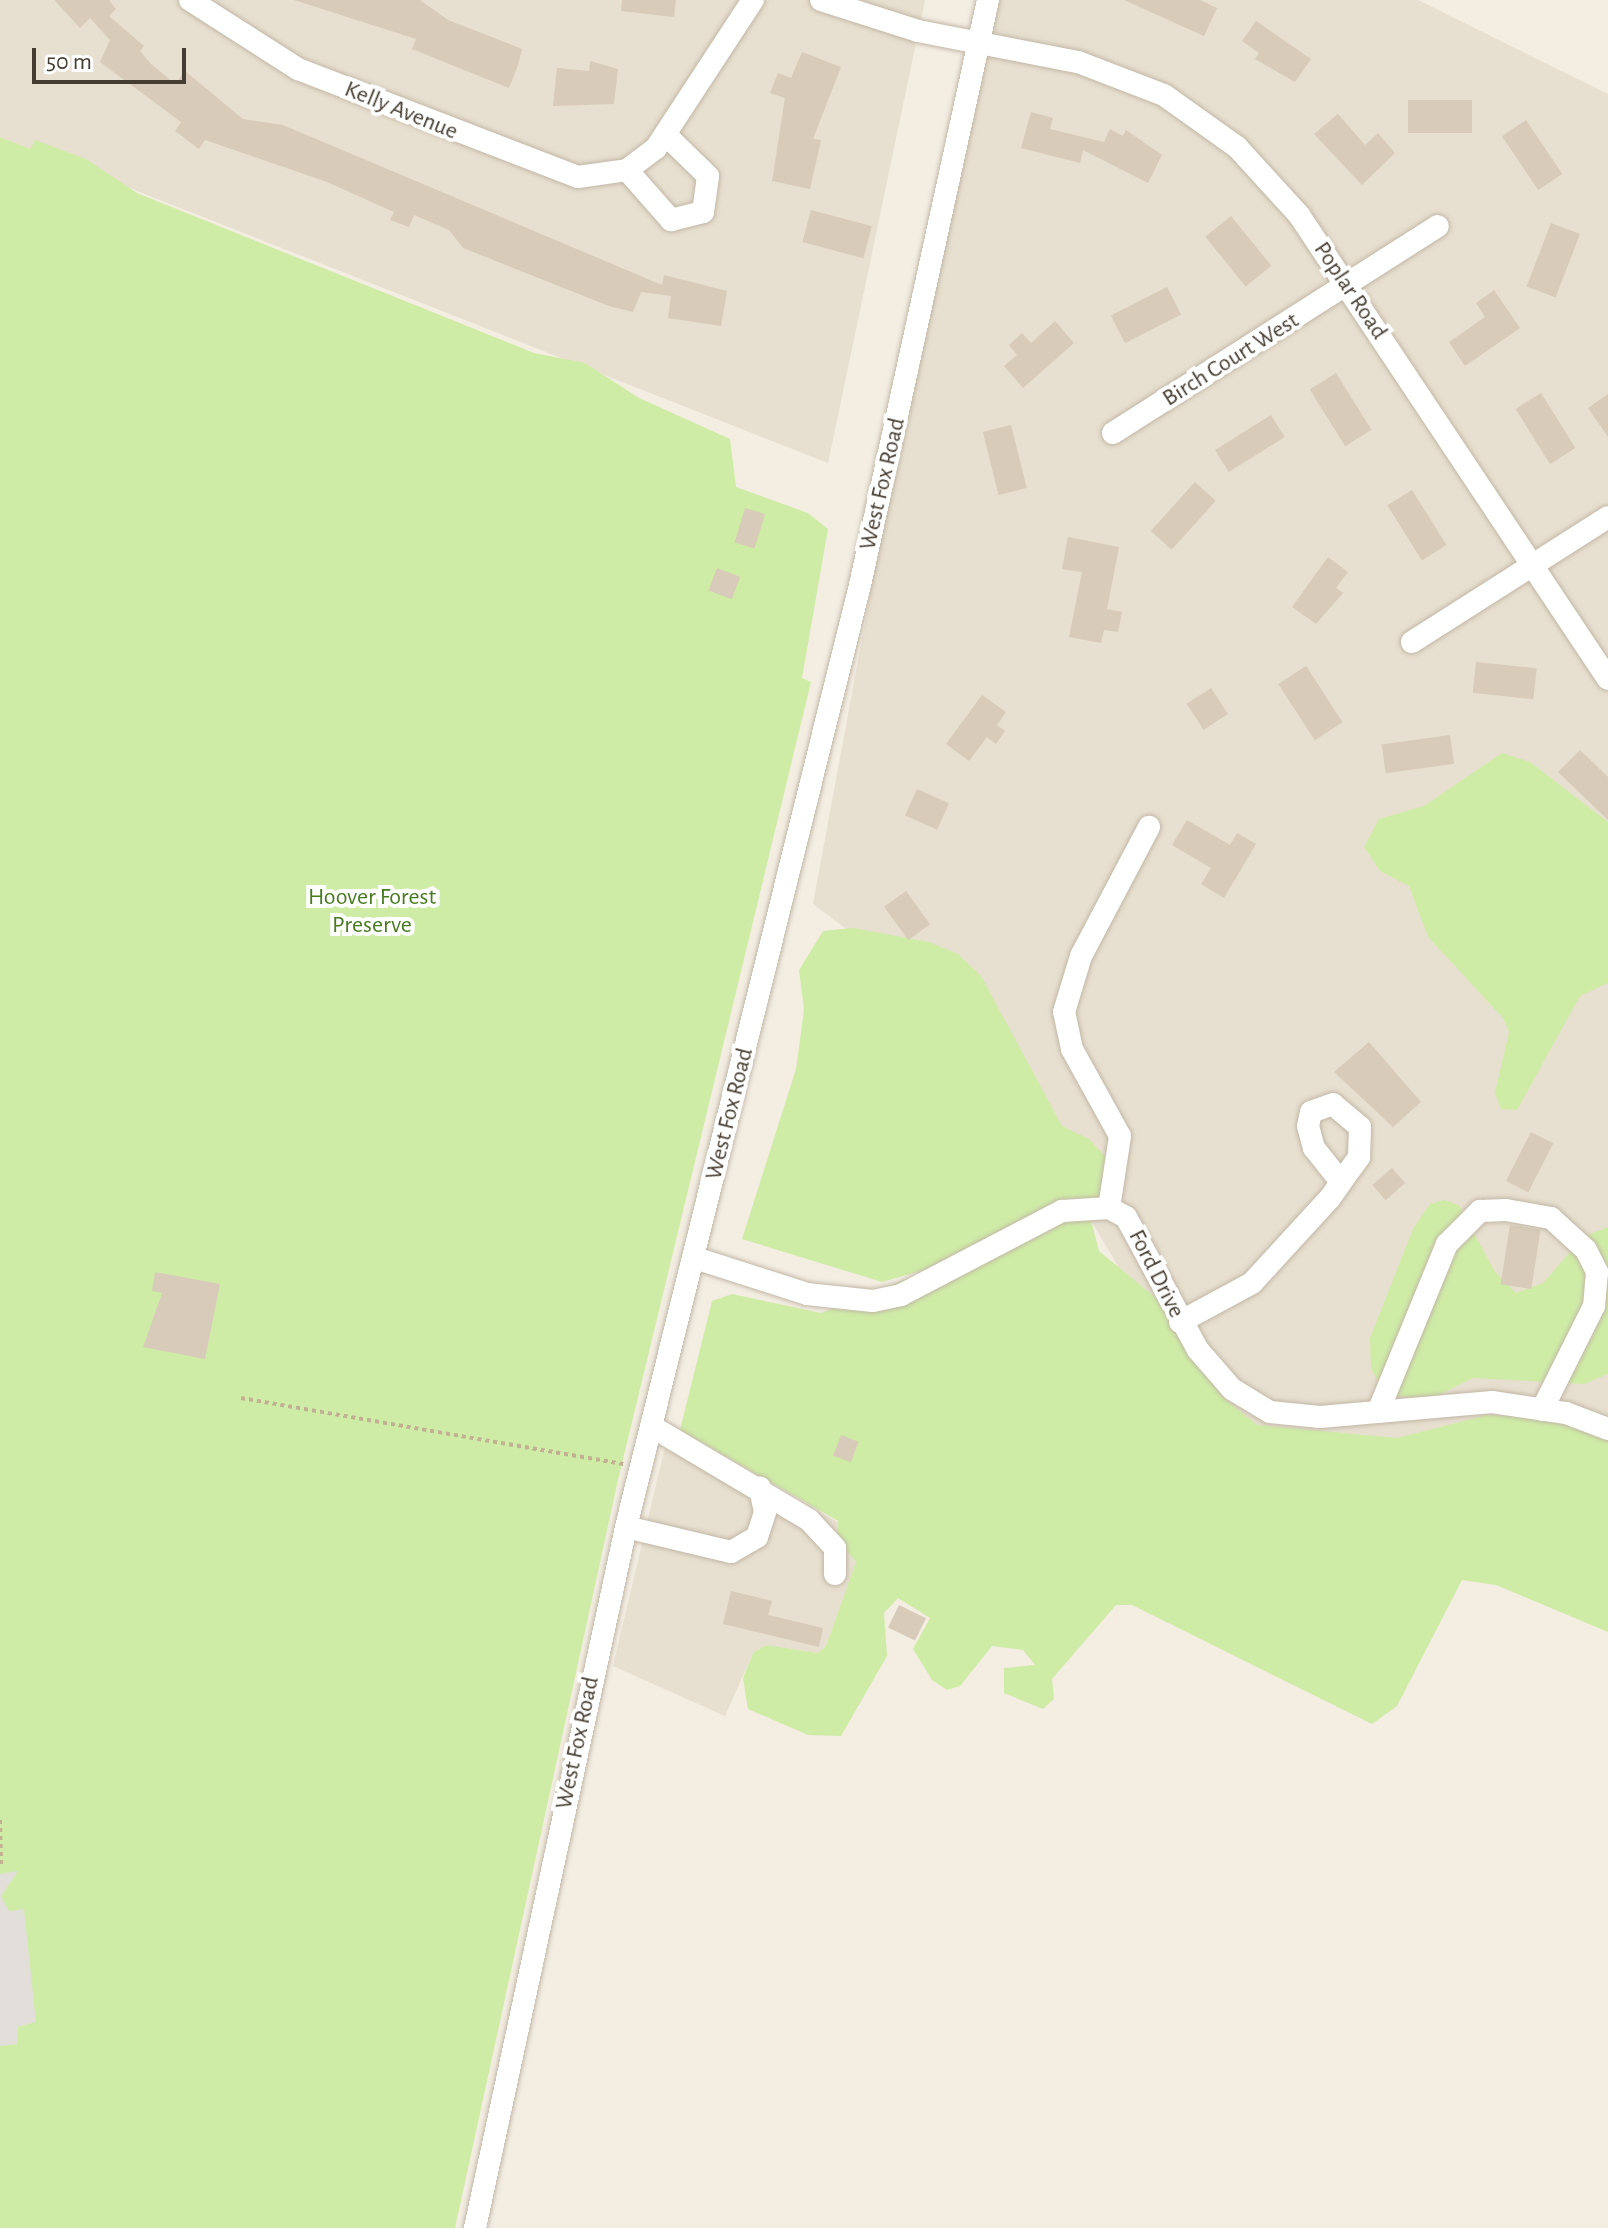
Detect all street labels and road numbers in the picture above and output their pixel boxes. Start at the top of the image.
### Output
street label: Kelly Avenue [340,75,462,147]
street label: Poplar Road [1307,237,1393,345]
street label: Birch Court West [1158,307,1304,413]
street label: West Fox Road [854,415,912,553]
street label: West Fox Road [700,1045,760,1183]
street label: Ford Drive [1122,1225,1190,1323]
street label: West Fox Road [550,1674,606,1812]

